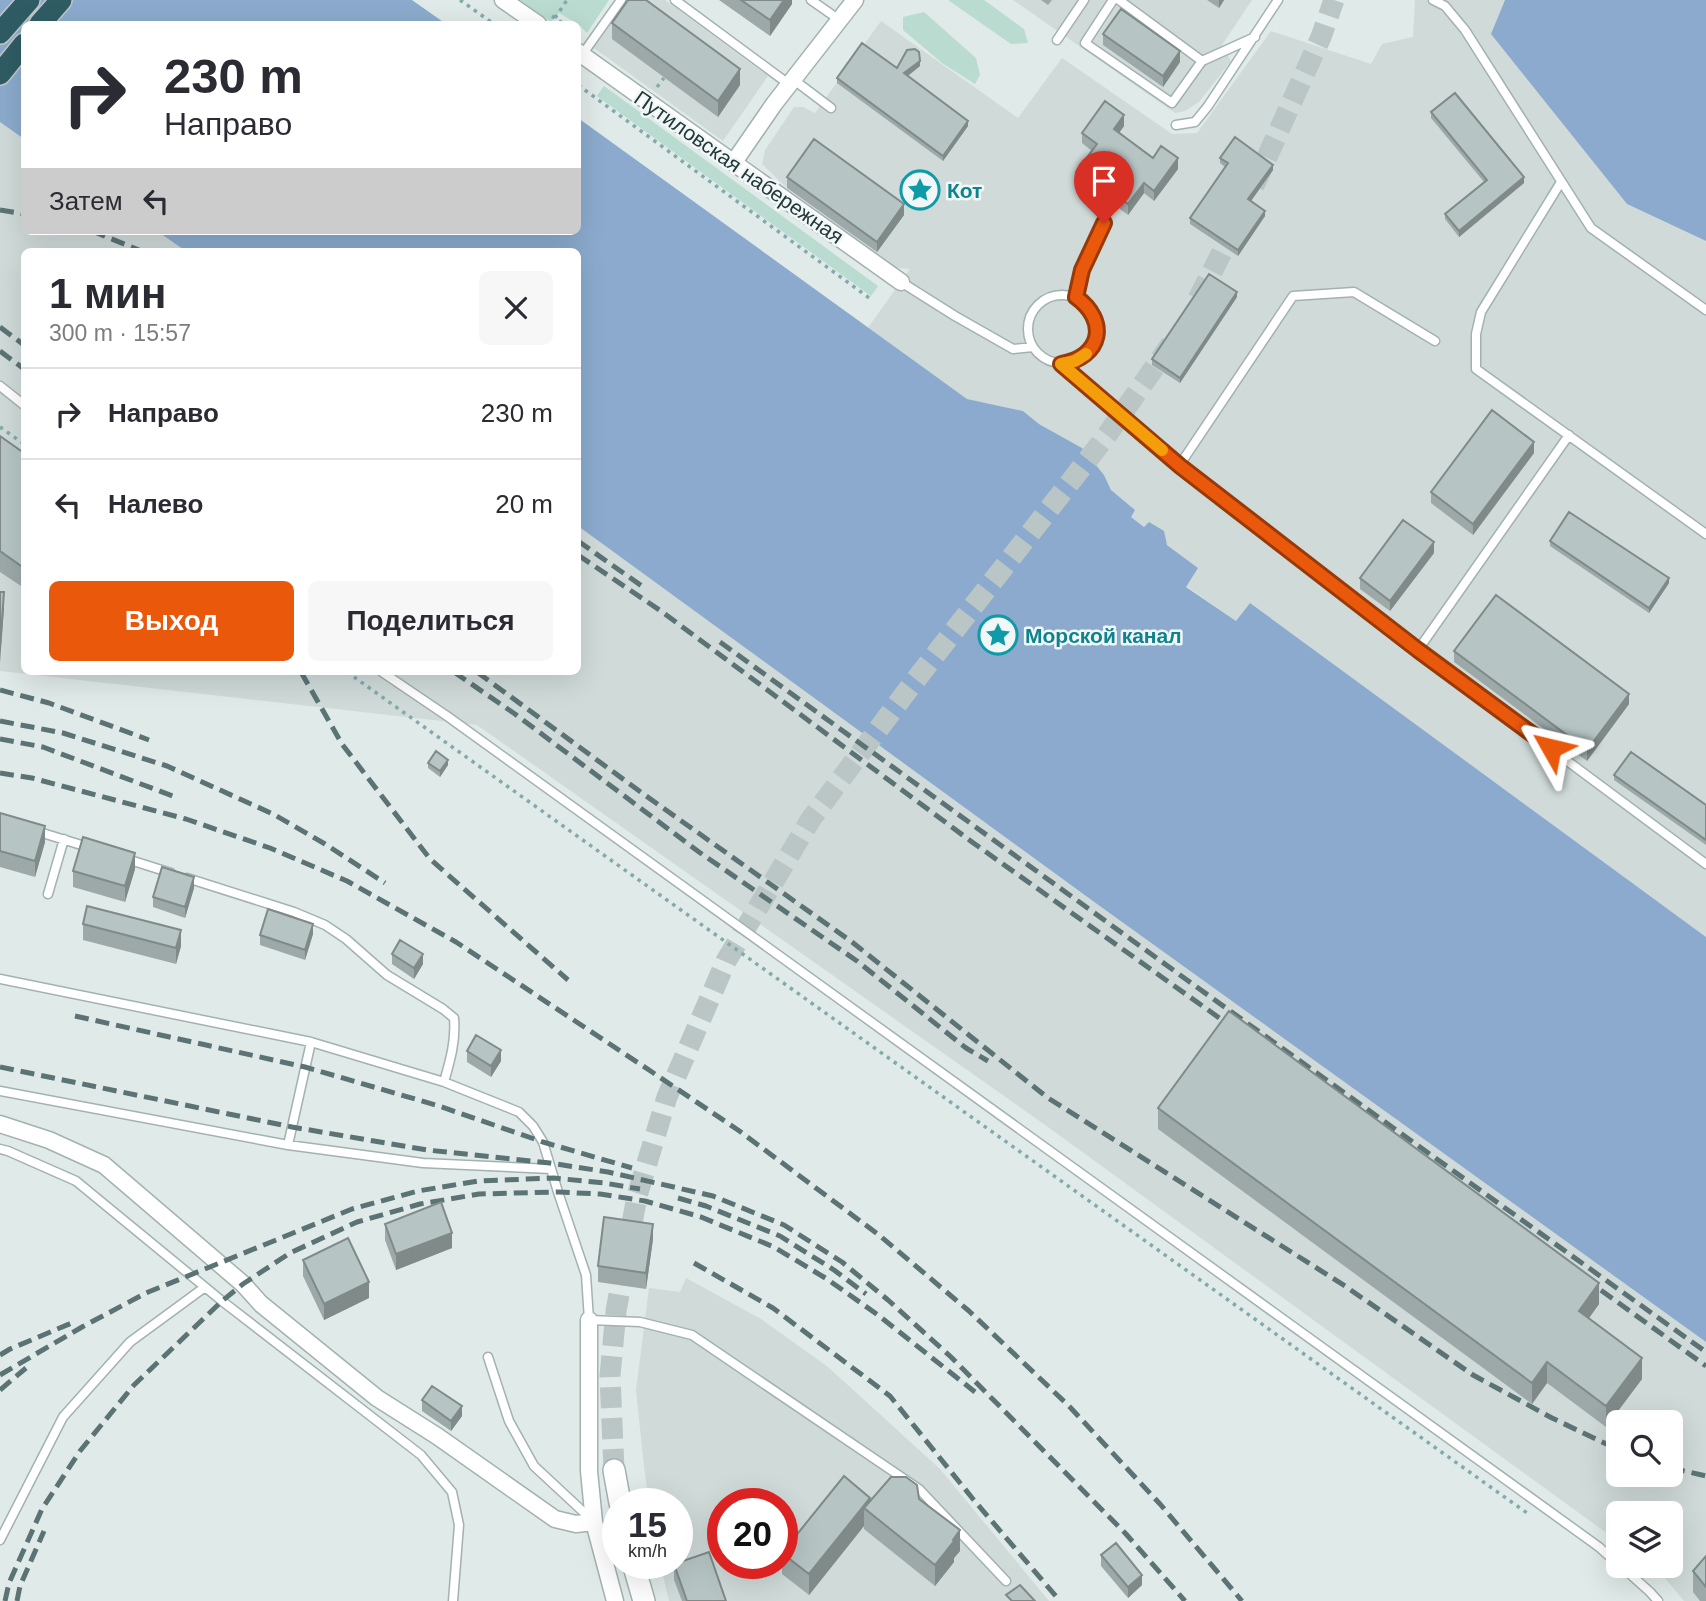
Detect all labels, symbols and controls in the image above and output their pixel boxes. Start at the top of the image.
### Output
icon: right [49,49,140,140]
text: 230 m [164,49,303,103]
street label: Путиловская набережная [630,86,848,248]
text: Направо [164,106,292,142]
pin [1074,151,1134,223]
icon: arrive [1085,162,1123,200]
place icon: Кот [899,169,941,211]
place label: Кот [947,179,982,202]
icon: left [137,182,175,220]
text: Затем [49,186,123,216]
text: 1 мин [49,270,166,317]
button: close [479,271,553,345]
text: 300 m · 15:57 [49,320,191,346]
icon: right [49,395,87,433]
text: Направо [108,398,219,428]
text: 230 m [481,398,553,428]
icon: left [49,486,87,524]
text: Налево [108,489,203,519]
text: 20 m [495,489,553,519]
button: Выход [49,581,294,661]
button: Поделиться [308,581,553,661]
place icon: Морской канал [977,614,1019,656]
place label: Морской канал [1025,624,1182,647]
position arrow [1514,711,1588,785]
map controls [1606,1410,1683,1578]
button: search [1606,1410,1683,1487]
speed limit sign: 20 [707,1488,798,1579]
button: layers [1606,1501,1683,1578]
text: 15 [628,1505,667,1544]
text: km/h [628,1541,667,1561]

